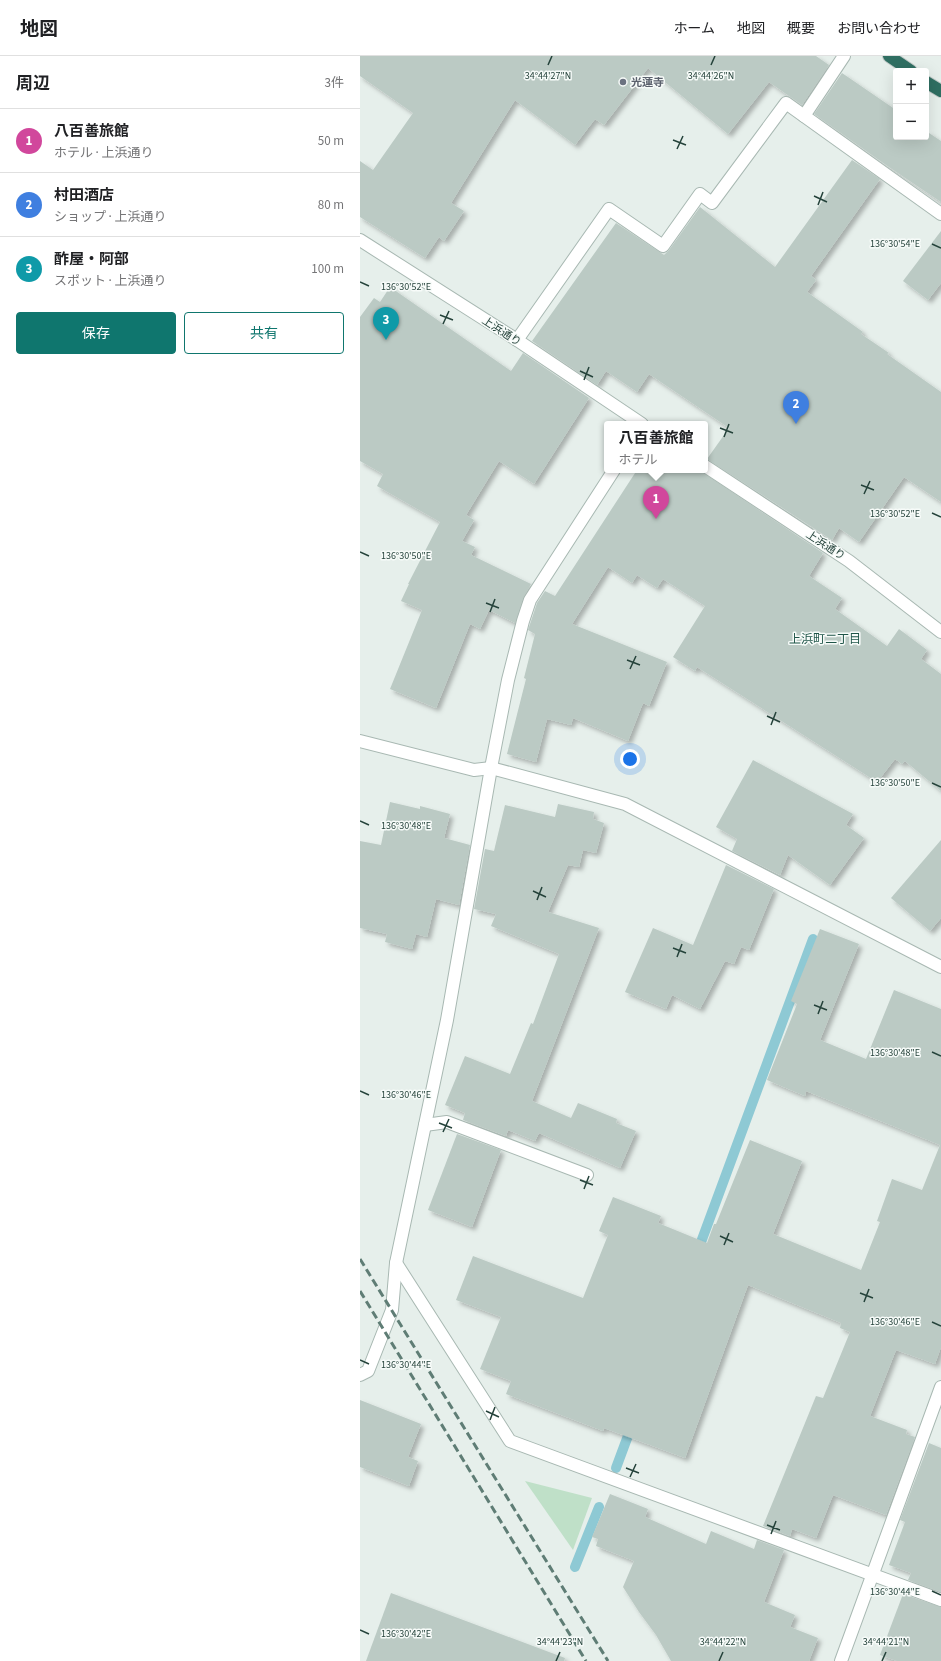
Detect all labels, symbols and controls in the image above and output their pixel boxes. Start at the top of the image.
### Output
text: 地図 [20,16,58,43]
text: ホーム [673,19,715,39]
text: 地図 [737,19,765,39]
text: 概要 [787,19,815,39]
text: お問い合わせ [837,19,921,39]
map controls [893,68,929,140]
button: + [893,68,929,104]
text: 34°44'27"N [525,69,571,83]
text: 34°44'26"N [688,69,734,83]
text: 周辺 [16,72,50,96]
text: 3件 [325,74,344,92]
place label: 光蓮寺 [631,75,664,90]
marker: 光蓮寺 [618,77,628,87]
button: − [893,104,929,140]
text: 八百善旅館 [54,121,129,142]
text: 1 [26,132,32,150]
text: 50 m [318,132,344,150]
text: ホテル · 上浜通り [54,144,153,162]
text: 村田酒店 [54,185,114,206]
text: 2 [26,196,32,214]
text: 80 m [318,196,344,214]
text: ショップ · 上浜通り [54,208,166,226]
text: 136°30'54"E [870,237,920,251]
text: 酢屋・阿部 [54,249,129,270]
text: 3 [26,260,32,278]
text: 100 m [311,260,344,278]
text: スポット · 上浜通り [54,272,166,290]
text: 136°30'52"E [381,280,431,294]
pin: 3 [373,307,399,340]
button: 保存 [16,312,176,354]
button: 共有 [184,312,344,354]
street label: 上浜通り [479,313,524,350]
pin: 2 [783,391,809,424]
popup [604,421,708,473]
text: 八百善旅館 [618,428,694,449]
text: ホテル [618,451,658,469]
pin: 1 [643,486,669,519]
text: 136°30'52"E [870,507,920,521]
street label: 上浜通り [803,527,848,564]
text: 136°30'50"E [381,549,431,563]
district label: 上浜町二丁目 [789,631,861,648]
your location [620,749,640,769]
text: 136°30'50"E [870,776,920,790]
text: 136°30'48"E [381,819,431,833]
text: 136°30'48"E [870,1046,920,1060]
text: 136°30'46"E [381,1088,431,1102]
text: 136°30'46"E [870,1315,920,1329]
text: 136°30'44"E [381,1358,431,1372]
text: 136°30'44"E [870,1585,920,1599]
text: 136°30'42"E [381,1627,431,1641]
text: 34°44'23"N [537,1635,583,1649]
text: 34°44'22"N [700,1635,746,1649]
text: 34°44'21"N [863,1635,909,1649]

